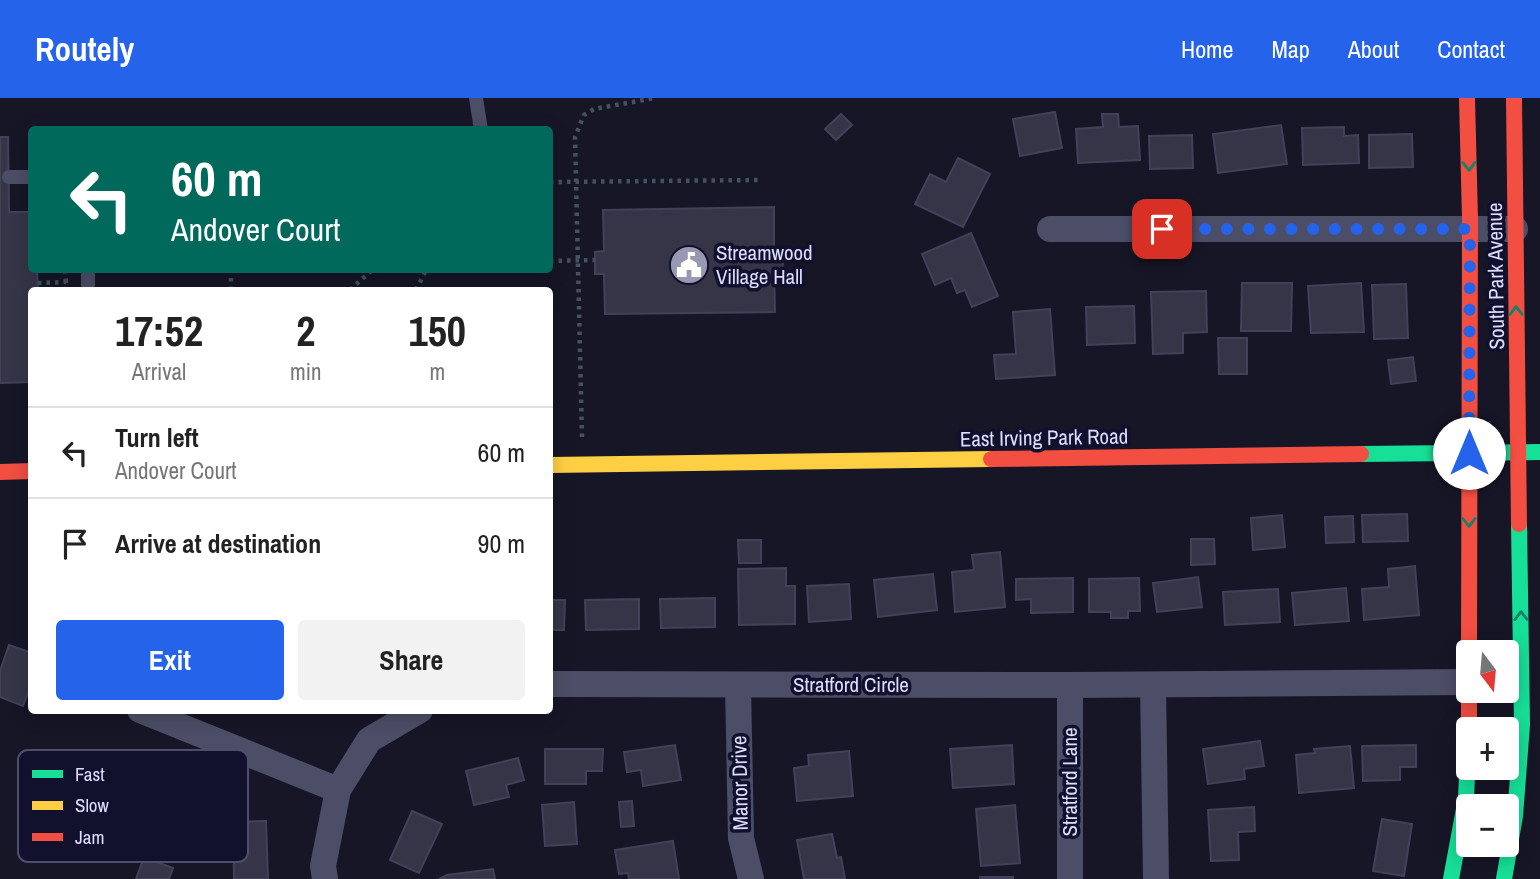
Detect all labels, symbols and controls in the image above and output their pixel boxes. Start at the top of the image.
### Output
text: Routely [35,27,134,71]
text: Home [1181,33,1233,65]
text: Map [1271,33,1310,65]
text: About [1348,33,1399,65]
text: Contact [1437,33,1505,65]
text: 60 m [171,145,263,211]
icon: left [56,154,147,245]
one-way arrow [1461,161,1476,172]
pin [1132,199,1192,259]
street label: South Park Avenue [1480,202,1511,350]
text: Andover Court [171,208,340,251]
icon: arrive [1143,210,1181,248]
place label: Streamwood Village Hall [716,238,813,291]
public building icon: Streamwood Village Hall [668,244,710,286]
text: 17:52 [115,303,203,359]
text: 2 [296,303,315,359]
text: 150 [409,303,466,359]
one-way arrow [1509,305,1524,316]
text: Arrival [132,356,186,387]
text: min [290,356,322,387]
text: m [429,356,445,387]
position arrow [1432,416,1506,490]
text: Turn left [115,420,199,455]
street label: East Irving Park Road [960,422,1128,453]
icon: left [56,434,94,472]
text: 60 m [478,435,525,470]
text: Andover Court [115,455,237,486]
one-way arrow [1461,517,1477,527]
icon: arrive [56,525,94,563]
text: Arrive at destination [115,526,321,561]
text: 90 m [478,526,525,561]
one-way arrow [1513,610,1528,621]
button: Exit [56,620,284,700]
button: Share [298,620,525,700]
north arrow [1456,640,1519,704]
map controls [1456,640,1519,857]
street label: Stratford Circle [793,670,909,699]
button: + [1456,717,1519,780]
street label: Stratford Lane [1055,727,1084,837]
street label: Manor Drive [724,735,755,831]
legend [18,750,248,862]
text: Fast [75,761,105,787]
text: Slow [75,792,110,818]
button: − [1456,794,1519,857]
text: Jam [75,824,104,850]

